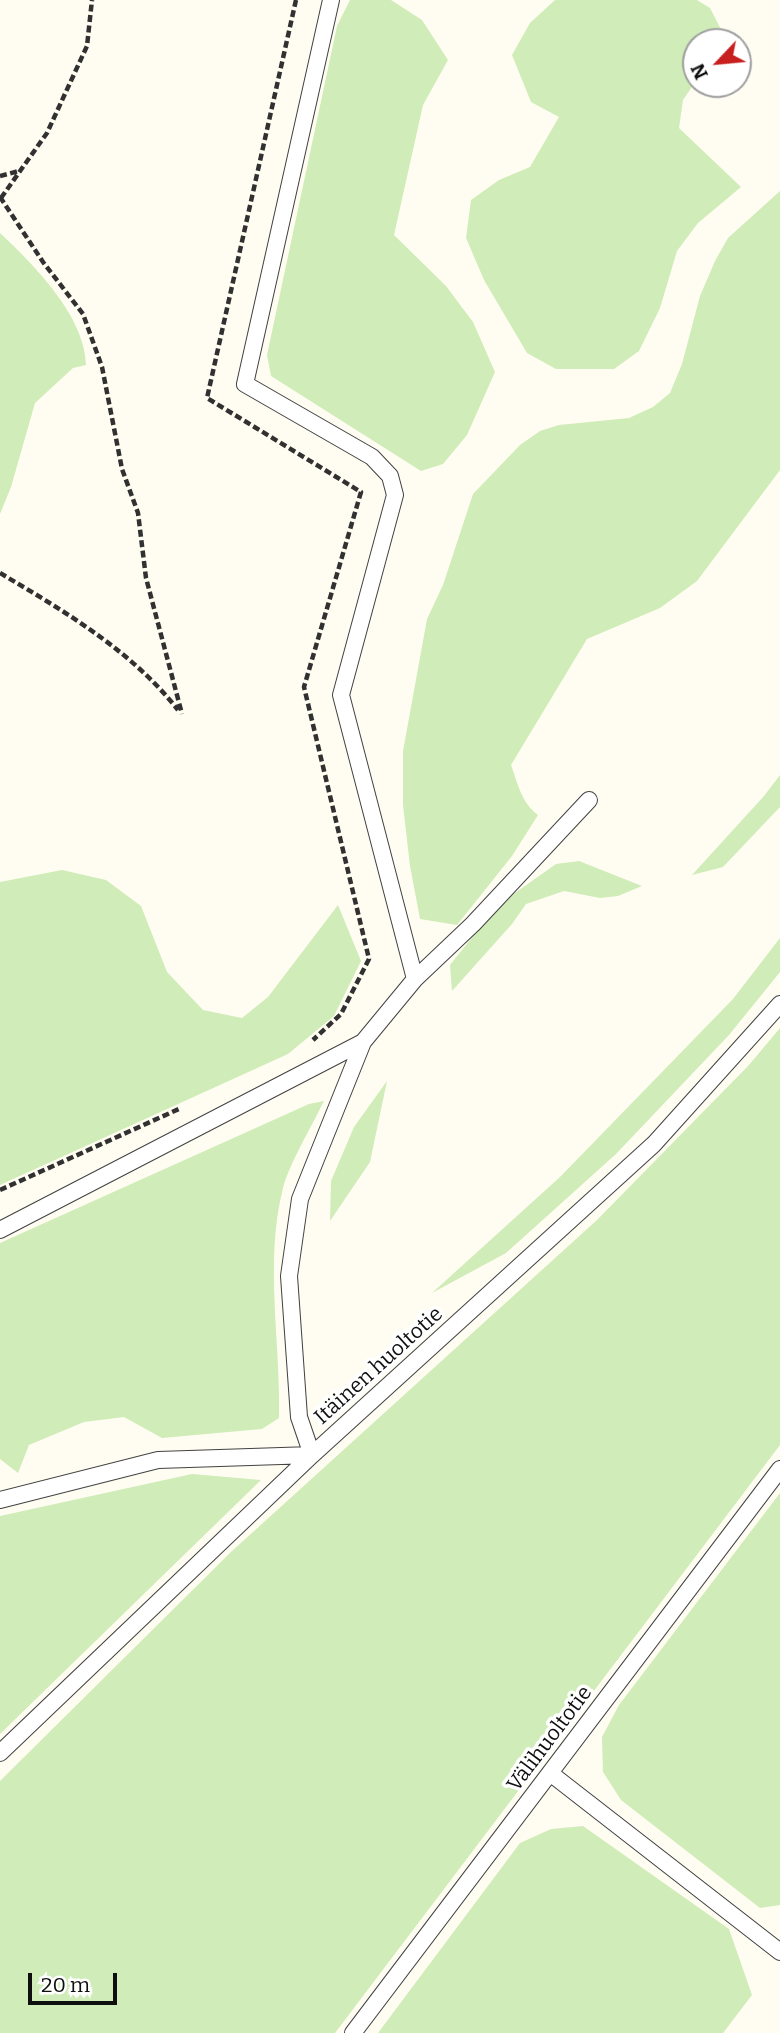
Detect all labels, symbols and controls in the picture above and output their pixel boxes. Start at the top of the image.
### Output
north arrow [682,28,752,98]
text: N [686,60,713,83]
street label: Itäinen huoltotie [310,1302,448,1430]
street label: Välihuoltotie [502,1681,598,1797]
scale bar [32,1960,121,2004]
text: 20 m [41,1972,90,1998]

